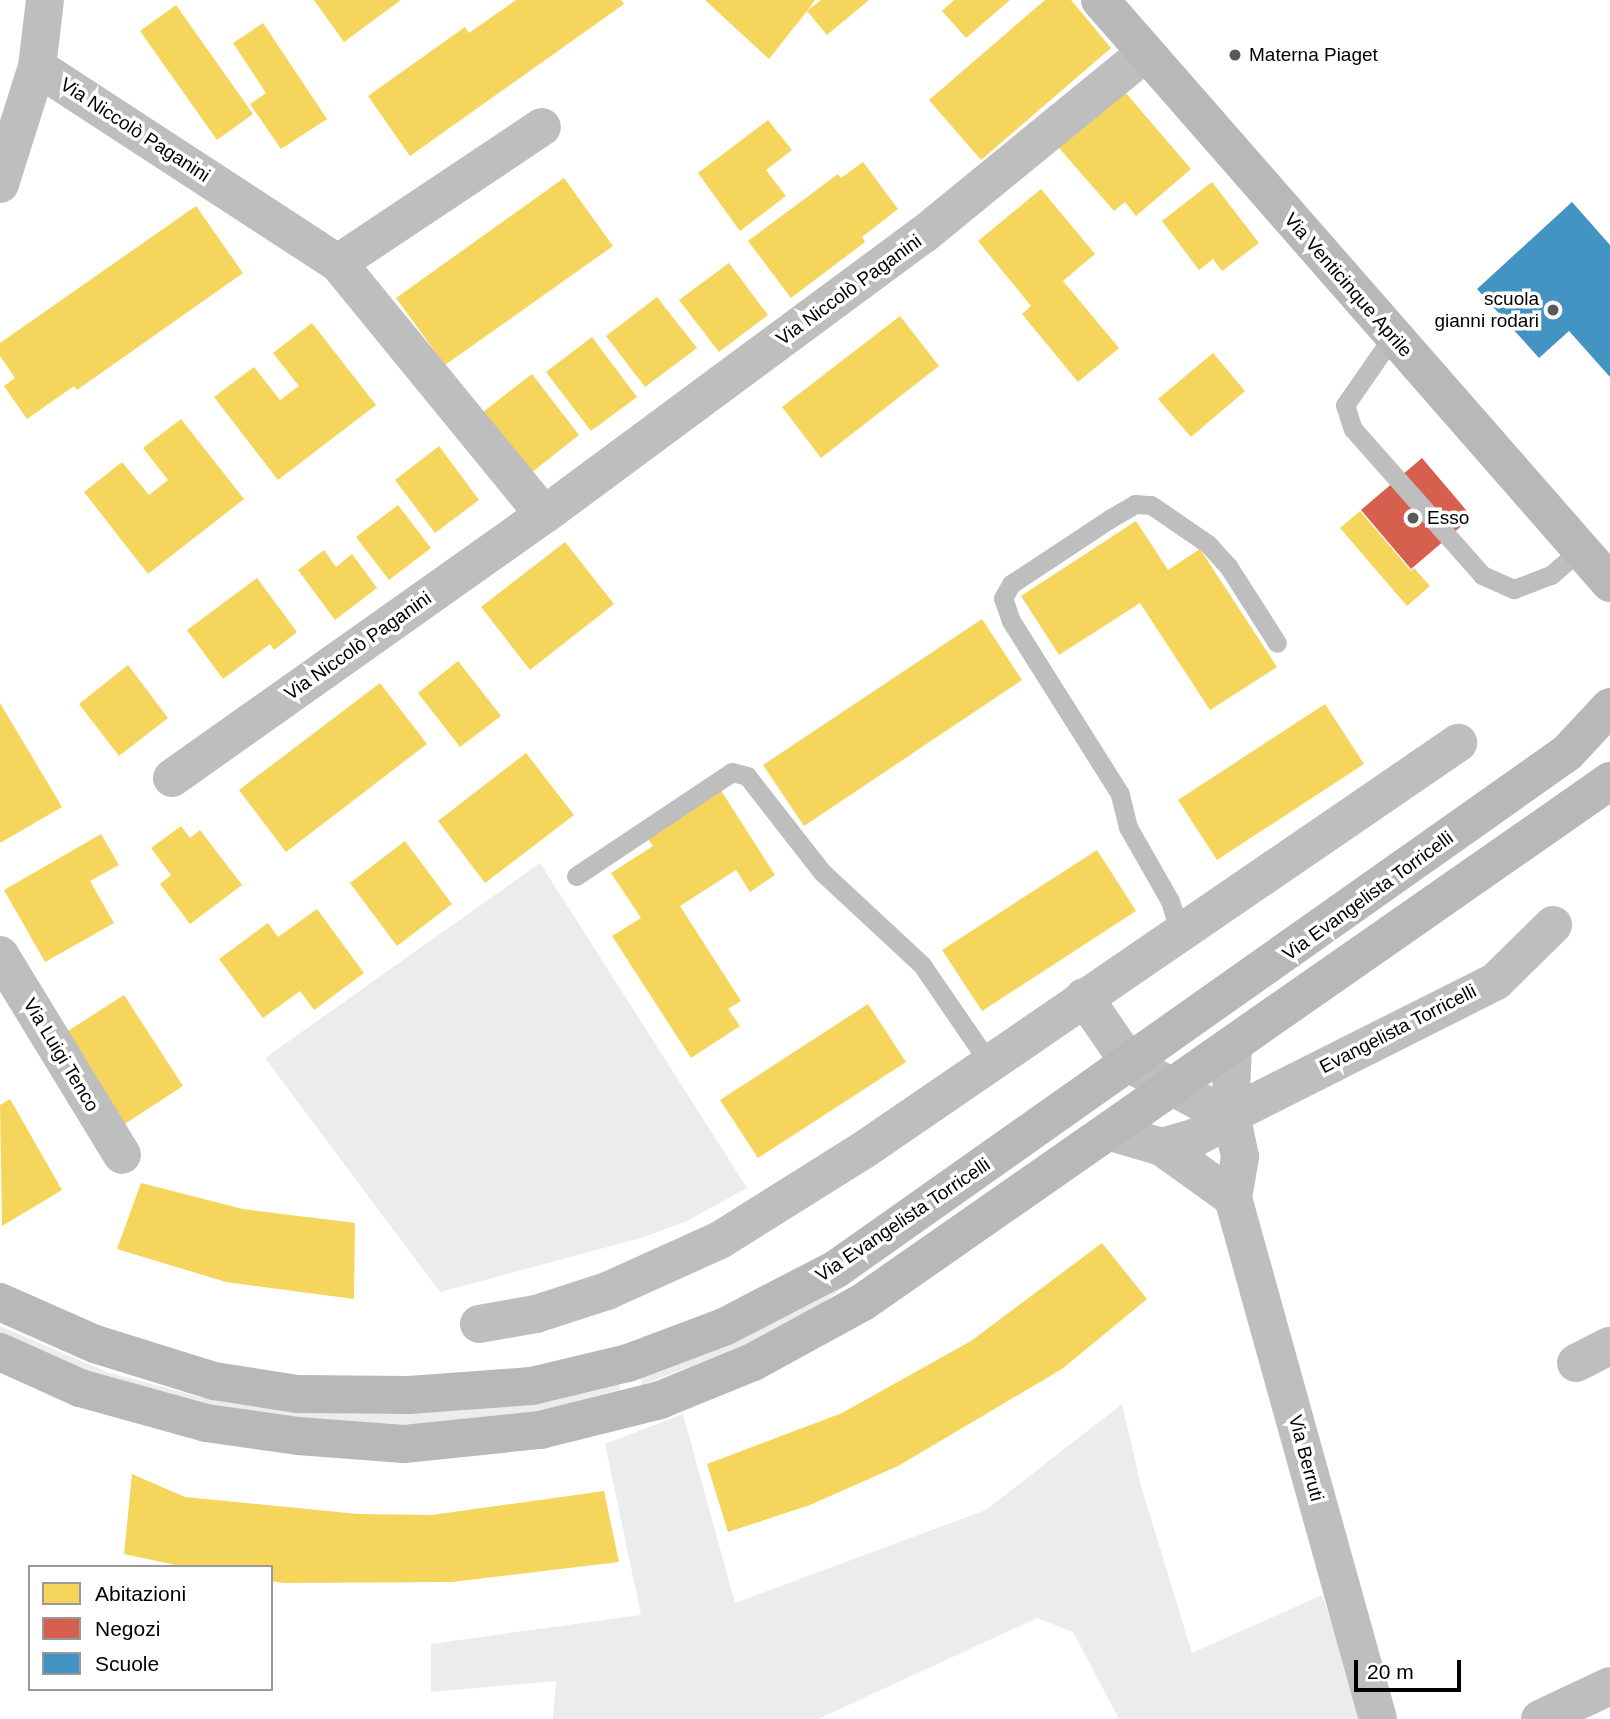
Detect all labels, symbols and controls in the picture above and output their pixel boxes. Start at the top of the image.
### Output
place label: Materna Piaget [1249,44,1378,66]
marker: Materna Piaget [1227,47,1243,63]
street label: Via Niccolò Paganini [56,73,214,187]
street label: Via Venticinque Aprile [1279,208,1417,362]
street label: Via Niccolò Paganini [772,230,926,350]
place label: scuola gianni rodari [1434,288,1539,332]
marker: scuola gianni rodari [1545,302,1561,318]
place label: Esso [1427,507,1469,529]
marker: Esso [1405,510,1421,526]
street label: Via Niccolò Paganini [280,587,436,705]
street label: Via Evangelista Torricelli [1278,826,1458,966]
street label: Evangelista Torricelli [1316,980,1480,1078]
street label: Via Luigi Tenco [18,994,104,1116]
street label: Via Evangelista Torricelli [811,1153,995,1287]
street label: Via Berruti [1284,1412,1328,1504]
legend [28,1565,273,1691]
text: Abitazioni [95,1582,186,1605]
text: Negozi [95,1617,160,1640]
scale bar [1358,1646,1465,1690]
text: Scuole [95,1652,159,1675]
text: 20 m [1367,1660,1414,1683]

